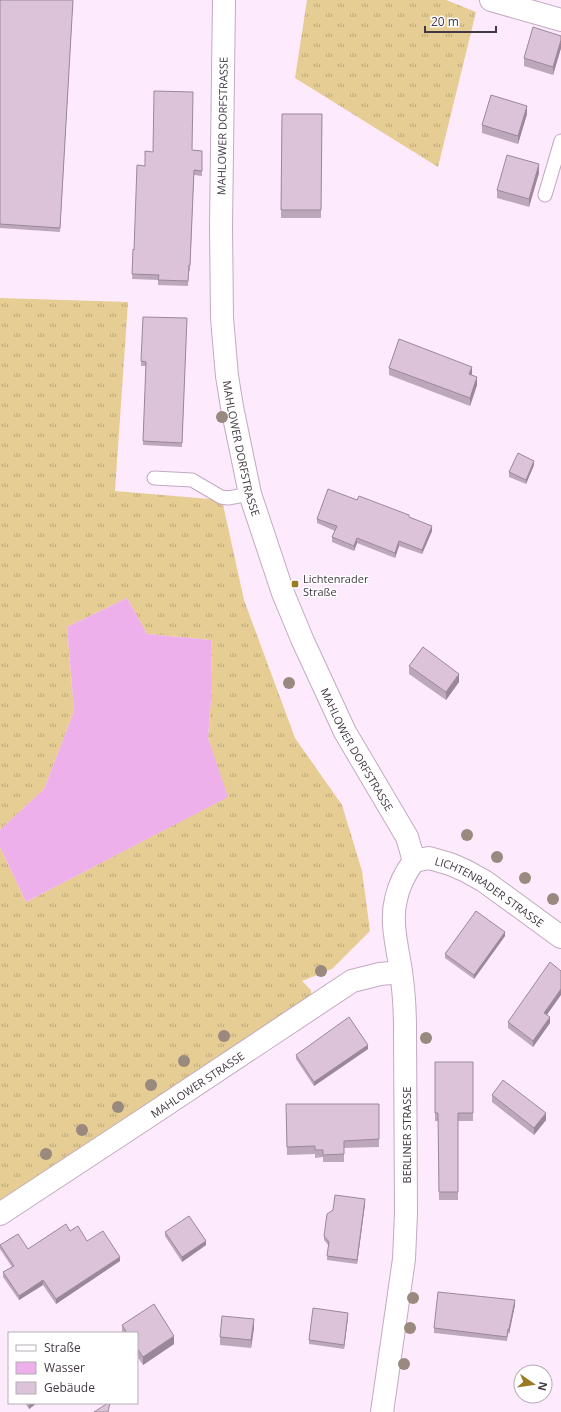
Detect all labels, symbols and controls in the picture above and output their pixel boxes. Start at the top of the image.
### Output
scale bar [425,8,496,34]
text: 20 m [431,13,459,30]
street label: MAHLOWER DORFSTRASSE [213,57,231,195]
street label: MAHLOWER DORFSTRASSE [220,379,264,518]
place label: Lichtenrader Straße [303,571,369,599]
marker: Lichtenrader Straße [290,579,300,589]
street label: MAHLOWER DORFSTRASSE [318,685,397,813]
street label: LICHTENRADER STRASSE [433,853,547,930]
street label: MAHLOWER STRASSE [147,1048,247,1121]
street label: BERLINER STRASSE [399,1087,414,1183]
legend [8,1332,138,1404]
text: Straße [44,1339,81,1356]
text: Wasser [44,1359,85,1376]
north arrow [513,1364,553,1404]
text: Gebäude [44,1379,95,1396]
text: N [535,1380,552,1392]

